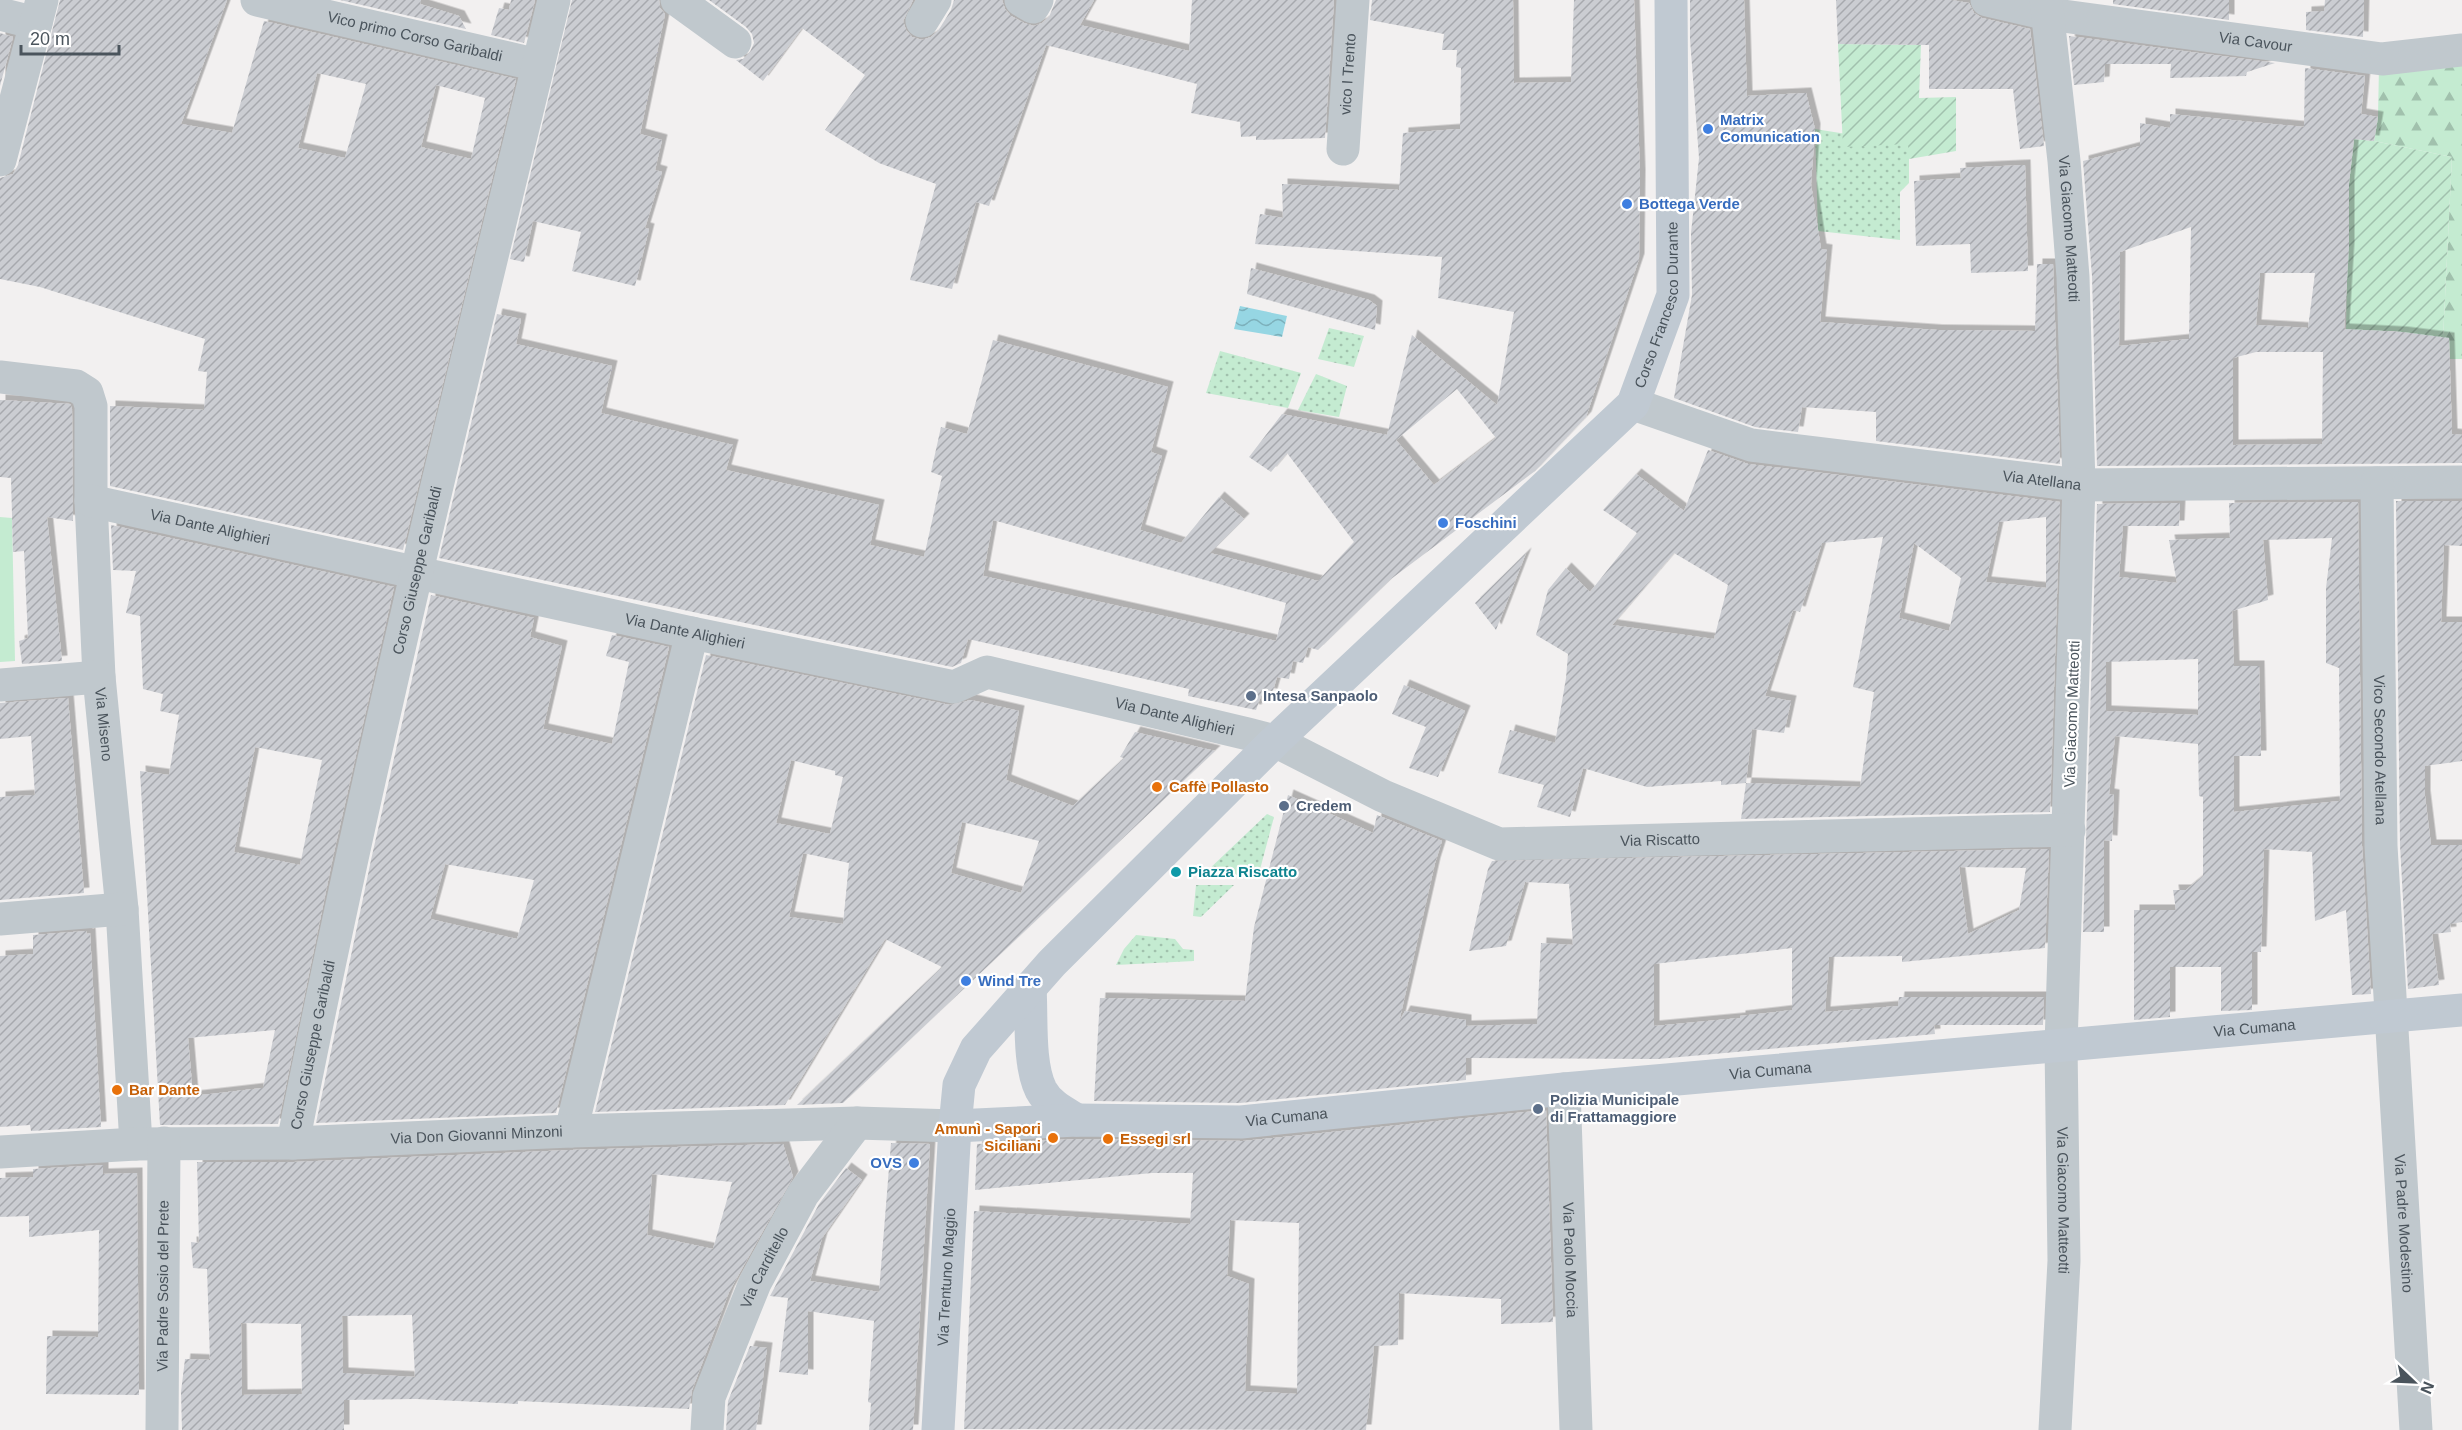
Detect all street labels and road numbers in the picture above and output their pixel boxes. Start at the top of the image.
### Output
street label: Vico primo Corso Garibaldi [326,8,504,64]
street label: Via Cavour [2218,28,2293,55]
street label: vico I Trento [1336,33,1359,115]
street label: Via Giacomo Matteotti [2055,154,2083,303]
street label: Corso Francesco Durante [1631,222,1681,390]
street label: Via Atellana [2002,467,2083,493]
street label: Corso Giuseppe Garibaldi [389,484,445,656]
street label: Via Dante Alighieri [149,505,272,548]
street label: Via Dante Alighieri [623,610,747,652]
street label: Via Giacomo Matteotti [2060,640,2083,788]
street label: Vico Secondo Atellana [2371,675,2390,826]
street label: Via Miseno [92,687,116,762]
street label: Via Dante Alighieri [1113,694,1236,739]
street label: Via Riscatto [1620,830,1700,849]
street label: Corso Giuseppe Garibaldi [287,959,338,1131]
street label: Via Cumana [2213,1016,2297,1040]
street label: Via Cumana [1729,1058,1813,1082]
street label: Via Cumana [1245,1104,1329,1129]
street label: Via Don Giovanni Minzoni [390,1122,563,1147]
street label: Via Giacomo Matteotti [2054,1126,2073,1274]
street label: Via Padre Modestino [2391,1153,2417,1293]
street label: Via Padre Sosio del Prete [153,1200,172,1372]
street label: Via Paolo Moccia [1560,1202,1581,1319]
street label: Via Trentuno Maggio [934,1208,958,1347]
street label: Via Carditello [737,1224,792,1311]

